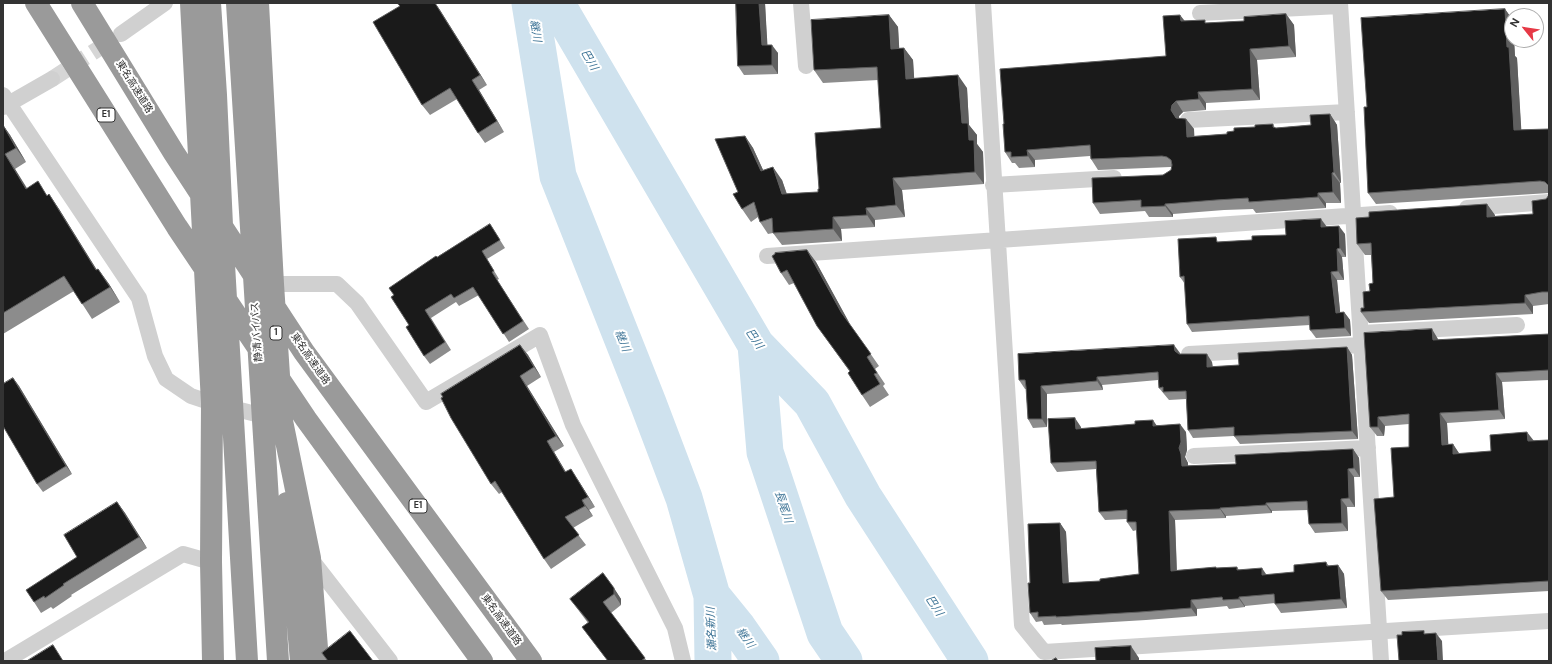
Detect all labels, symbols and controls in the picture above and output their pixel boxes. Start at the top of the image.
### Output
north arrow [1504,8,1544,48]
text: N [1506,16,1523,29]
water label: 継川 [527,19,543,43]
water label: 巴川 [578,47,600,73]
street label: 東名高速道路 [113,58,155,116]
road number: E1 [97,108,115,122]
street label: 静清バイパス [249,302,265,362]
road number: 1 [270,326,282,340]
water label: 巴川 [742,326,766,352]
water label: 継川 [612,328,632,354]
street label: 東名高速道路 [288,331,332,387]
water label: 長尾川 [771,489,795,525]
road number: E1 [409,499,427,513]
street label: 東名高速道路 [479,592,523,648]
water label: 巴川 [922,593,946,619]
water label: 瀬名新川 [705,607,719,651]
water label: 継川 [733,625,757,651]

